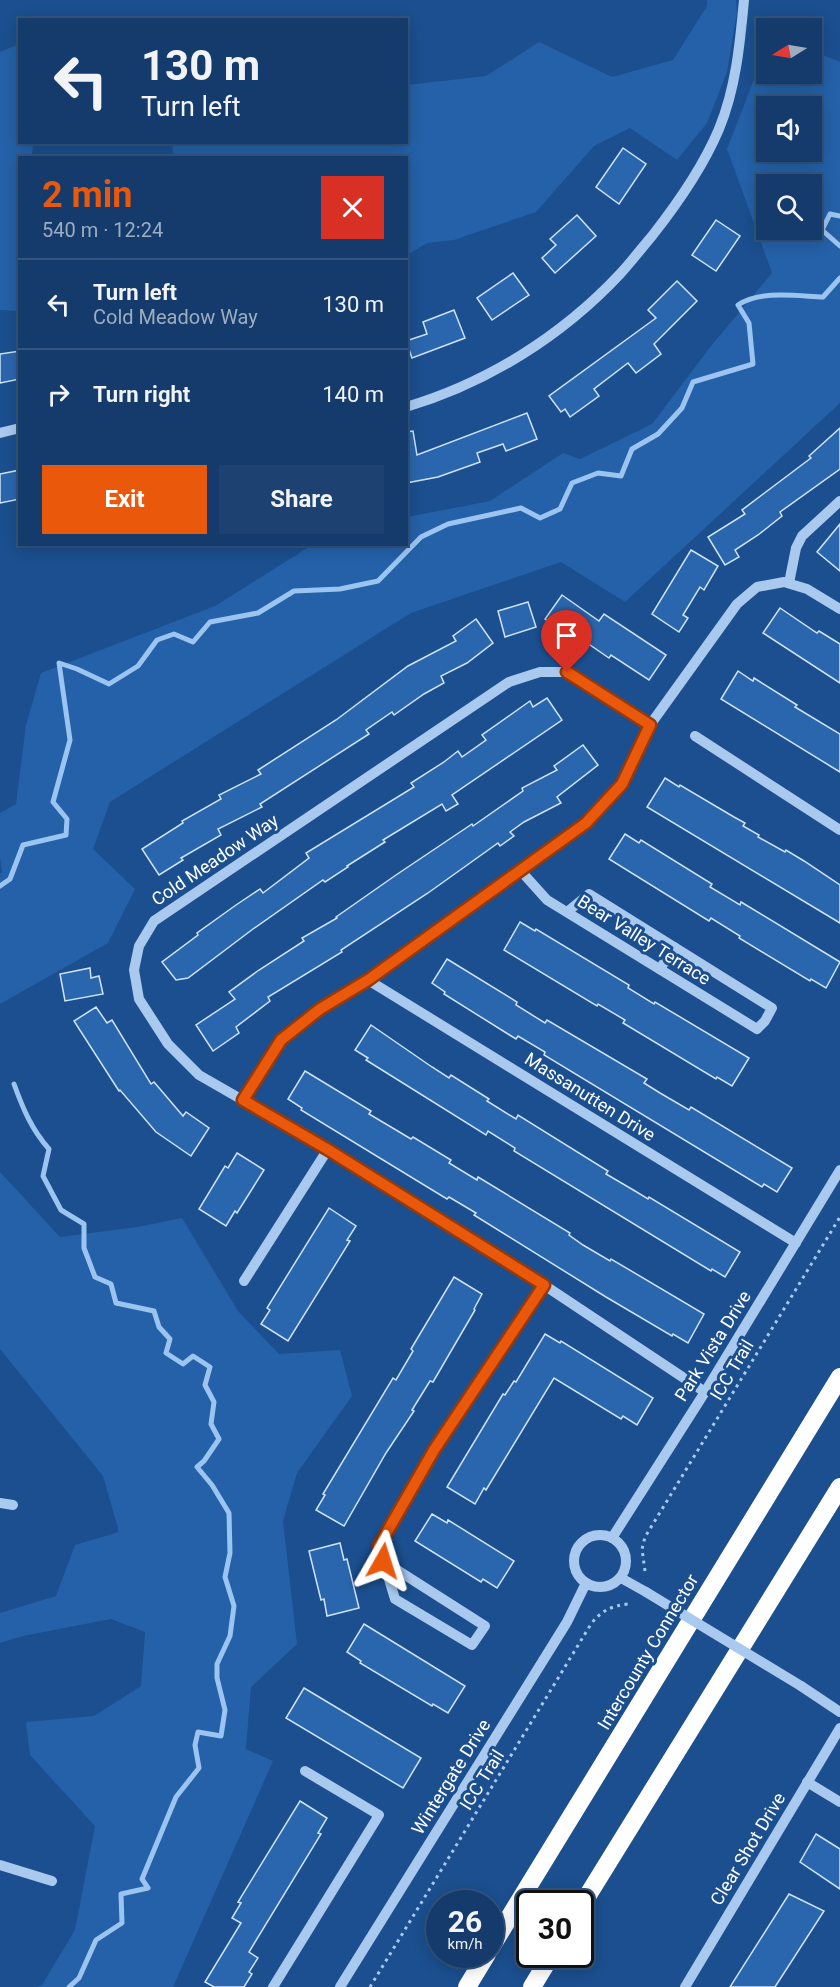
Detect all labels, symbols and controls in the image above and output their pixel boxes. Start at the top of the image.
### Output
north arrow [756,18,822,84]
map controls [756,18,822,240]
text: 130 m [141,41,260,90]
icon: left [42,42,120,120]
text: Turn left [141,91,241,123]
button: sound [756,96,822,162]
text: 2 min [42,174,133,216]
button: search [756,174,822,240]
button: close [321,176,384,239]
text: 540 m · 12:24 [42,218,163,242]
text: Turn left [93,280,177,305]
icon: left [42,288,75,321]
text: 130 m [322,292,384,317]
text: Cold Meadow Way [93,305,258,329]
icon: right [42,378,75,411]
text: Turn right [93,382,190,407]
text: 140 m [322,382,384,407]
button: Exit [42,465,207,534]
button: Share [219,465,384,534]
pin [541,610,592,672]
icon: arrive [550,619,583,652]
street label: Cold Meadow Way [147,809,282,910]
street label: Bear Valley Terrace [574,890,715,989]
street label: Massanutten Drive [521,1048,659,1145]
street label: Park Vista Drive [670,1287,755,1405]
street label: ICC Trail [705,1336,758,1404]
position arrow [351,1529,415,1593]
street label: Intercounty Connector [593,1570,702,1733]
street label: Wintergate Drive [407,1715,494,1838]
street label: ICC Trail [455,1746,508,1814]
street label: Clear Shot Drive [706,1789,789,1909]
speed limit sign: 30 [516,1890,594,1968]
text: 26 [448,1904,482,1939]
text: km/h [447,1935,483,1953]

